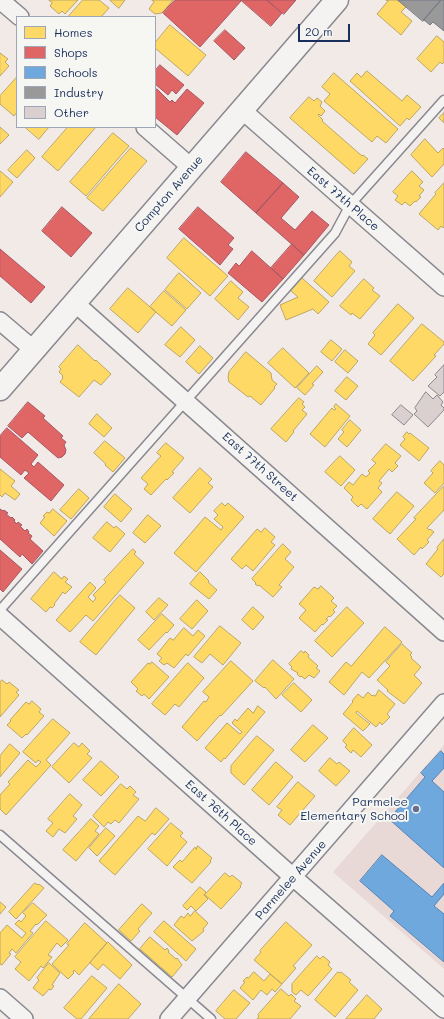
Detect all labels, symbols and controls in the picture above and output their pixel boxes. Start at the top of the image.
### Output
legend [16,16,156,128]
scale bar [300,16,352,42]
text: 20 m [305,23,333,39]
text: Homes [54,24,93,40]
text: Shops [54,44,88,60]
text: Schools [54,64,98,80]
text: Industry [54,84,103,100]
text: Other [54,104,89,120]
street label: Compton Avenue [132,153,206,235]
street label: East 77th Place [304,164,382,234]
street label: East 77th Street [219,429,301,505]
street label: East 76th Place [182,777,260,849]
place label: Parmelee Elementary School [300,795,408,823]
marker: Parmelee Elementary School [411,804,421,814]
street label: Parmelee Avenue [252,837,330,923]

